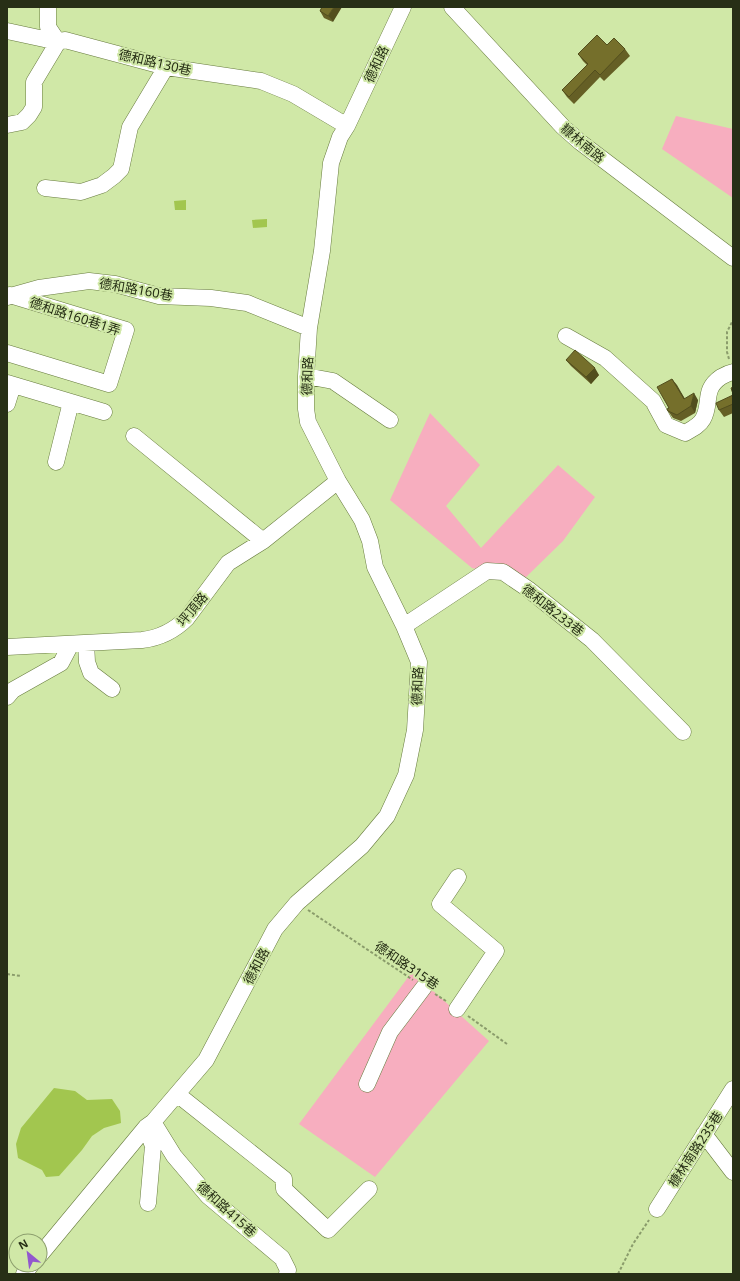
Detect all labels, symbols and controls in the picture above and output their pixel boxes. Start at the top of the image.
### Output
street label: 德和路 [360,43,392,85]
street label: 德和路130巷 [117,45,193,79]
street label: 糠林南路 [557,119,609,167]
street label: 德和路160巷 [98,274,174,304]
street label: 德和路160巷1弄 [27,293,123,339]
street label: 德和路 [297,356,317,396]
street label: 德和路233巷 [518,580,588,640]
street label: 坪頂路 [173,588,211,630]
street label: 德和路 [407,666,427,706]
street label: 德和路315巷 [371,937,443,993]
street label: 德和路 [239,945,273,987]
street label: 槺林南路235巷 [664,1107,726,1191]
street label: 德和路415巷 [193,1177,261,1241]
north arrow [8,1233,48,1273]
text: N [15,1235,30,1253]

